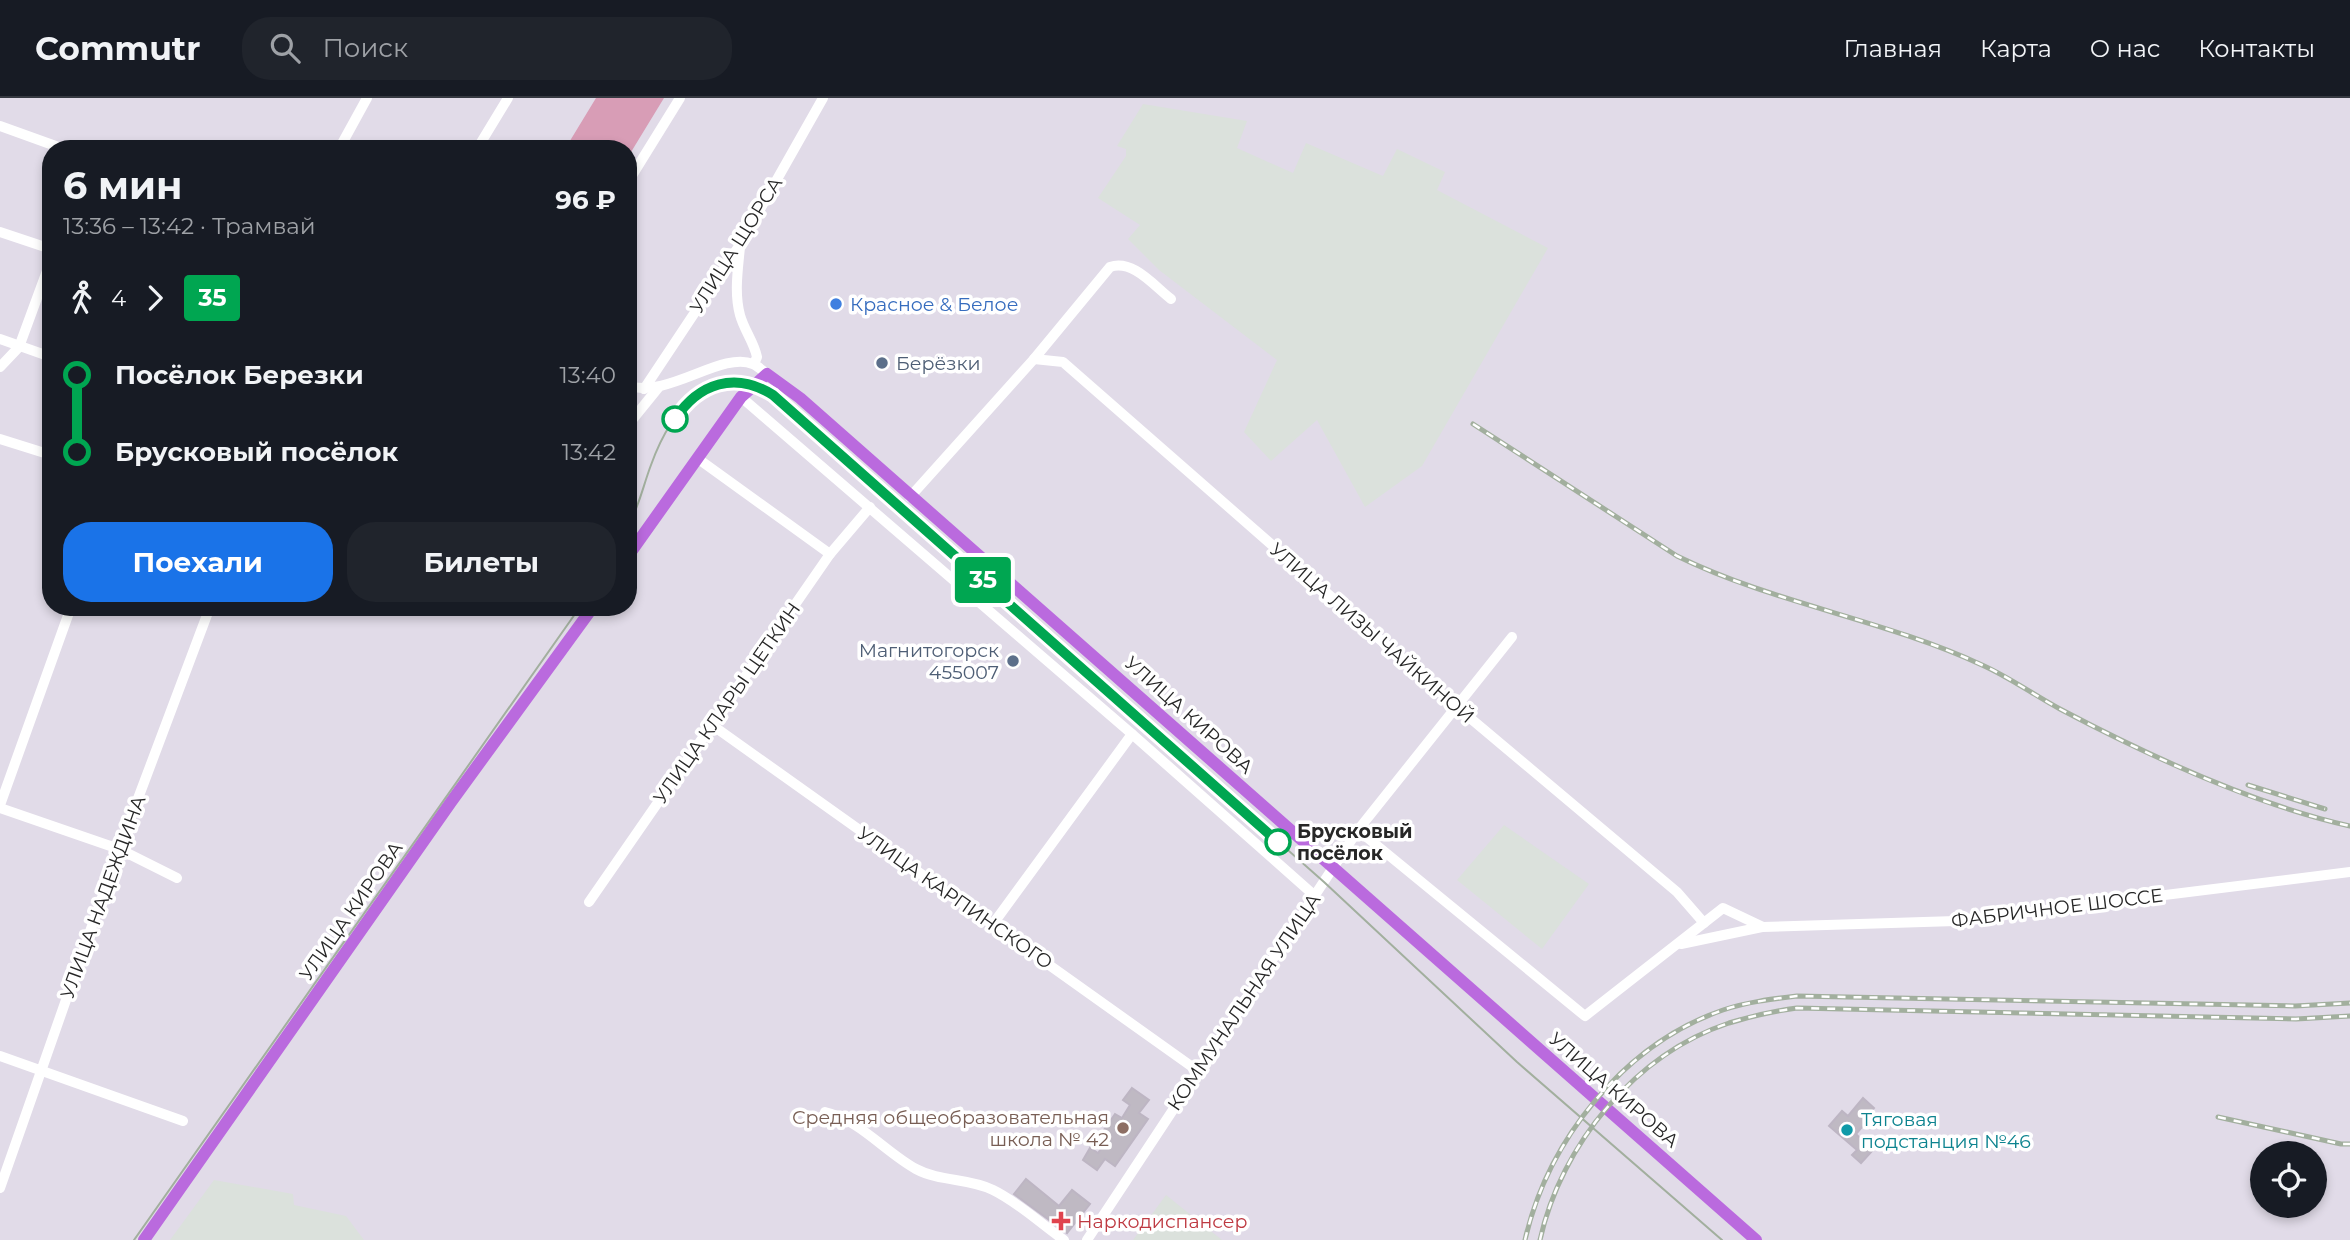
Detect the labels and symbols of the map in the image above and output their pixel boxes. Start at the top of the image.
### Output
street label: УЛИЦА ЩОРСА [685,173,787,317]
place label: Красное & Белое [850,293,1018,316]
marker: Красное & Белое [828,296,844,312]
place label: Берёзки [896,352,981,375]
marker: Берёзки [874,355,890,371]
unlabelled marker [662,406,688,432]
street label: УЛИЦА ЛИЗЫ ЧАЙКИНОЙ [1265,538,1479,728]
line badge: 35 [951,557,1014,603]
street label: УЛИЦА КЛАРЫ ЦЕТКИН [649,598,805,808]
place label: Магнитогорск 455007 [859,639,999,684]
street label: УЛИЦА КИРОВА [1120,651,1258,779]
marker: Магнитогорск 455007 [1005,653,1021,669]
street label: УЛИЦА НАДЕЖДИНА [55,792,151,1002]
place label: Брусковый посёлок [1297,820,1413,865]
street label: УЛИЦА КАРПИНСКОГО [853,822,1057,974]
marker: Брусковый посёлок [1265,829,1291,855]
street label: УЛИЦА КИРОВА [294,837,408,985]
street label: ФАБРИЧНОЕ ШОССЕ [1950,884,2164,932]
street label: КОММУНАЛЬНАЯ УЛИЦА [1163,889,1325,1115]
street label: УЛИЦА КИРОВА [1544,1027,1684,1153]
place label: Средняя общеобразовательная школа № 42 [792,1106,1109,1151]
place label: Тяговая подстанция №46 [1861,1108,2031,1153]
marker: Средняя общеобразовательная школа № 42 [1115,1120,1131,1136]
marker: Тяговая подстанция №46 [1839,1122,1855,1138]
place label: Наркодиспансер [1077,1210,1248,1233]
marker: Наркодиспансер [1051,1211,1071,1231]

